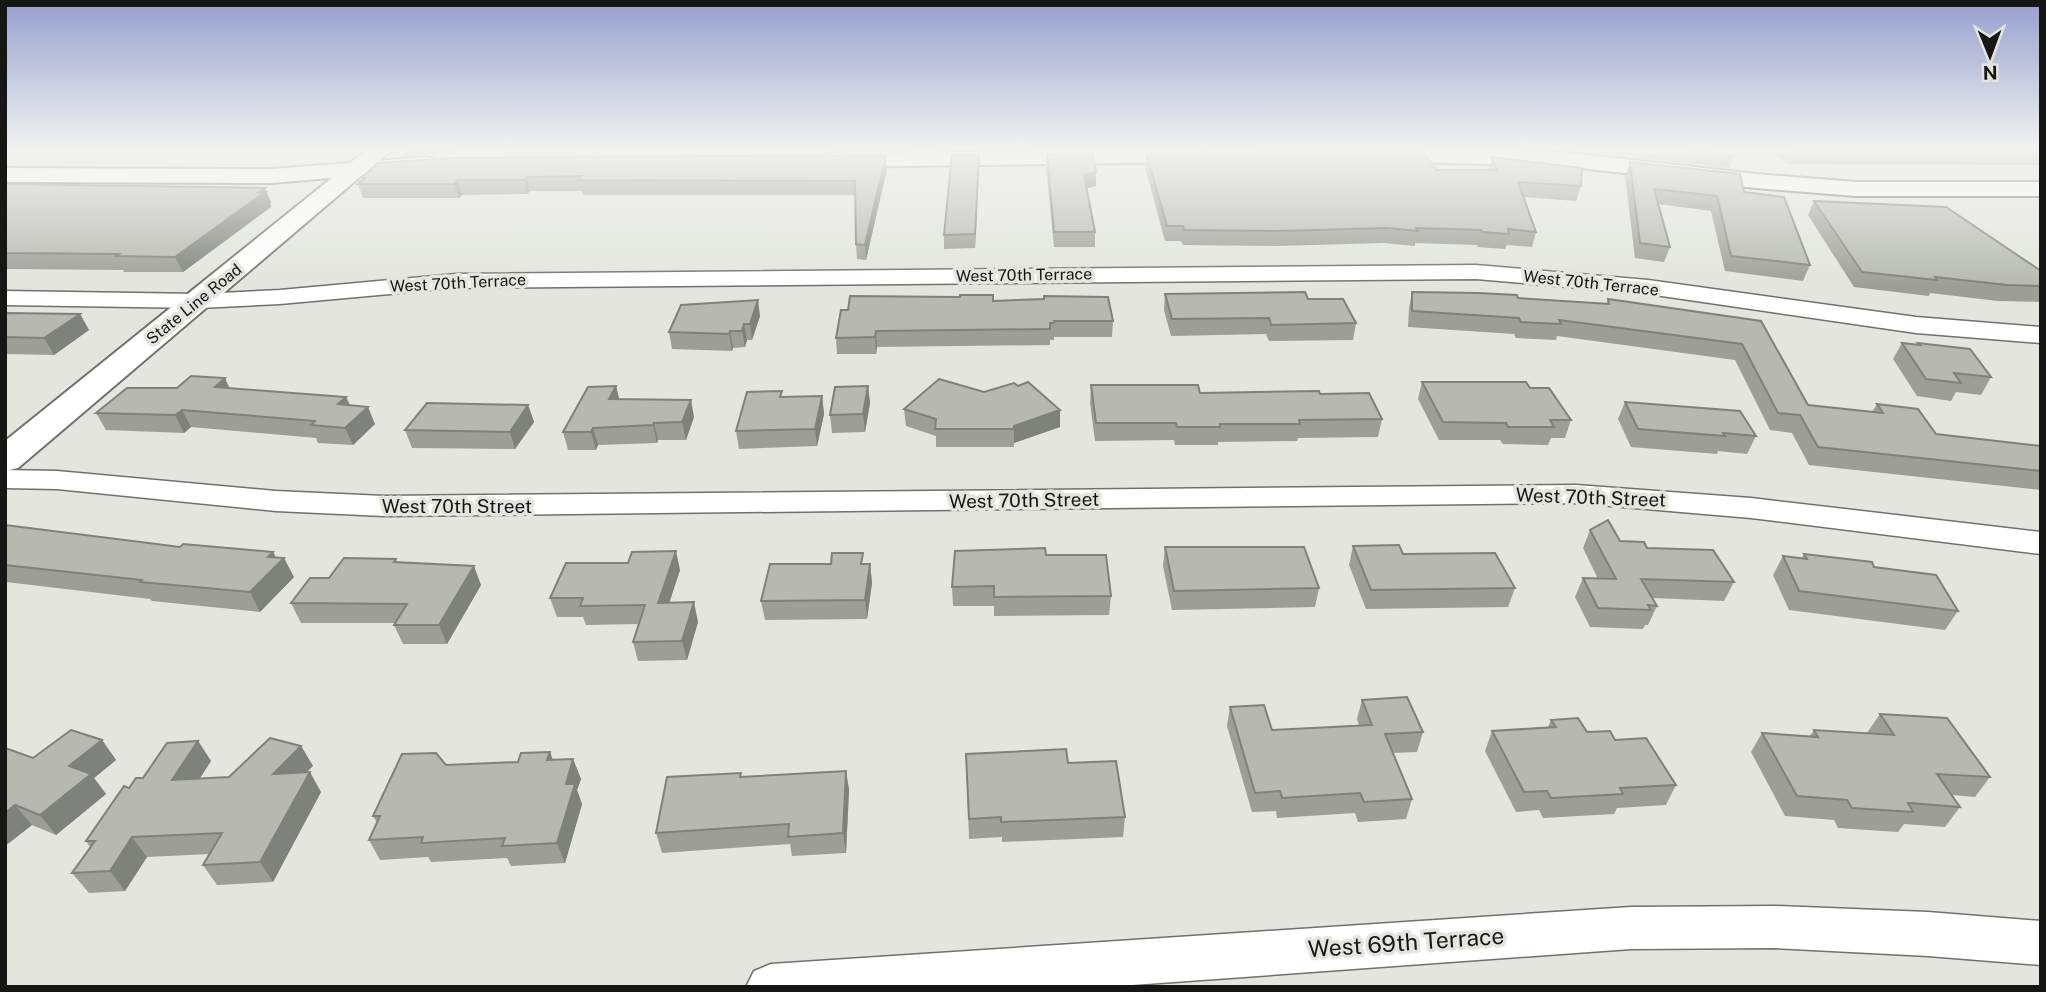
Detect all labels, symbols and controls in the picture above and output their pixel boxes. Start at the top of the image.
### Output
north arrow [1955,21,2025,91]
text: N [1983,62,1998,84]
street label: State Line Road [142,260,246,348]
street label: West 70th Terrace [956,264,1092,286]
street label: West 70th Terrace [1522,266,1660,300]
street label: West 70th Terrace [389,270,527,296]
street label: West 70th Street [1515,483,1667,511]
street label: West 70th Street [949,488,1099,512]
street label: West 70th Street [382,495,532,517]
street label: West 69th Terrace [1307,922,1505,962]

